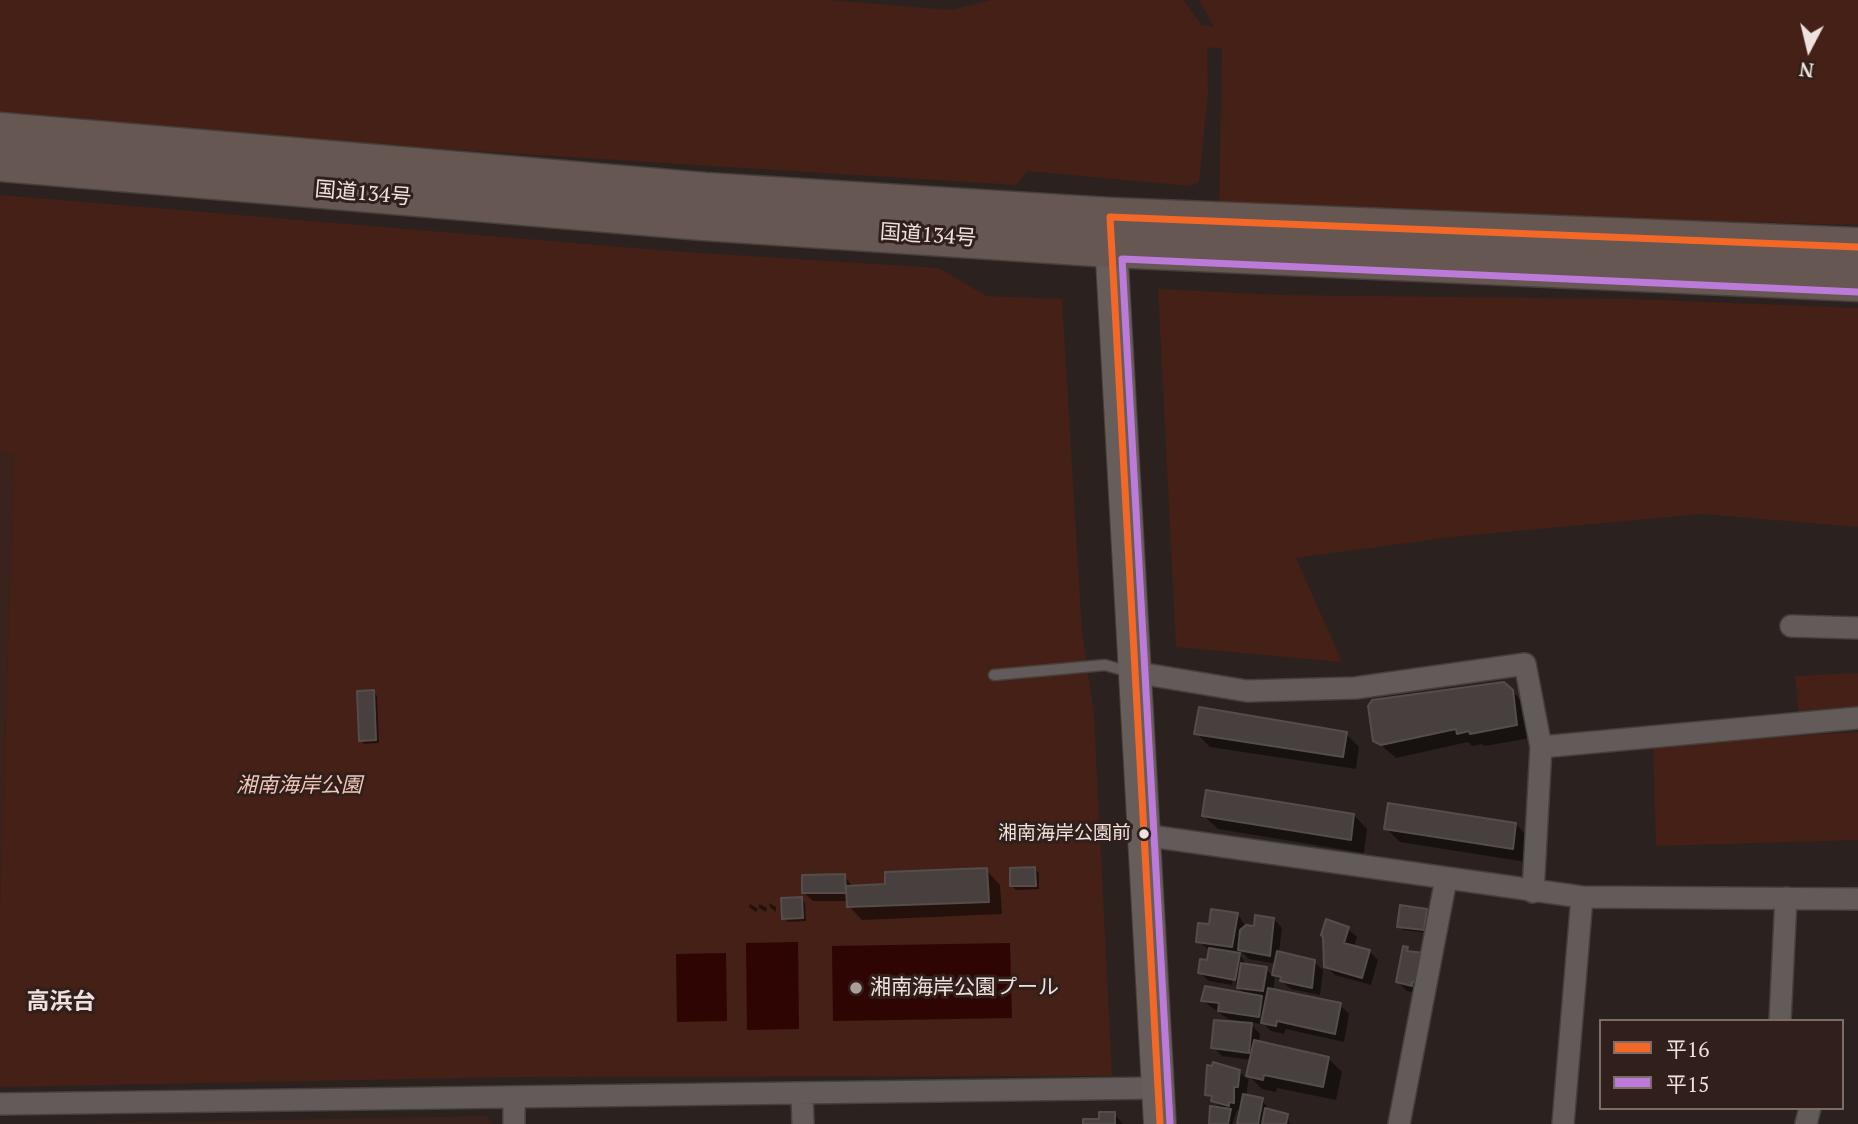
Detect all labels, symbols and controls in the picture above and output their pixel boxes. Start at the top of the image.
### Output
north arrow [1774,14,1844,84]
text: N [1798,57,1815,84]
street label: 国道134号 [314,177,412,211]
street label: 国道134号 [879,220,977,252]
park label: 湘南海岸公園 [236,773,362,799]
place label: 湘南海岸公園前 [998,823,1131,845]
marker: 湘南海岸公園前 [1137,827,1151,841]
place label: 湘南海岸公園プール [870,975,1059,1001]
marker: 湘南海岸公園プール [848,980,864,996]
district label: 高浜台 [27,988,95,1016]
legend [1599,1019,1844,1110]
text: 平16 [1666,1035,1709,1063]
text: 平15 [1666,1070,1709,1098]

